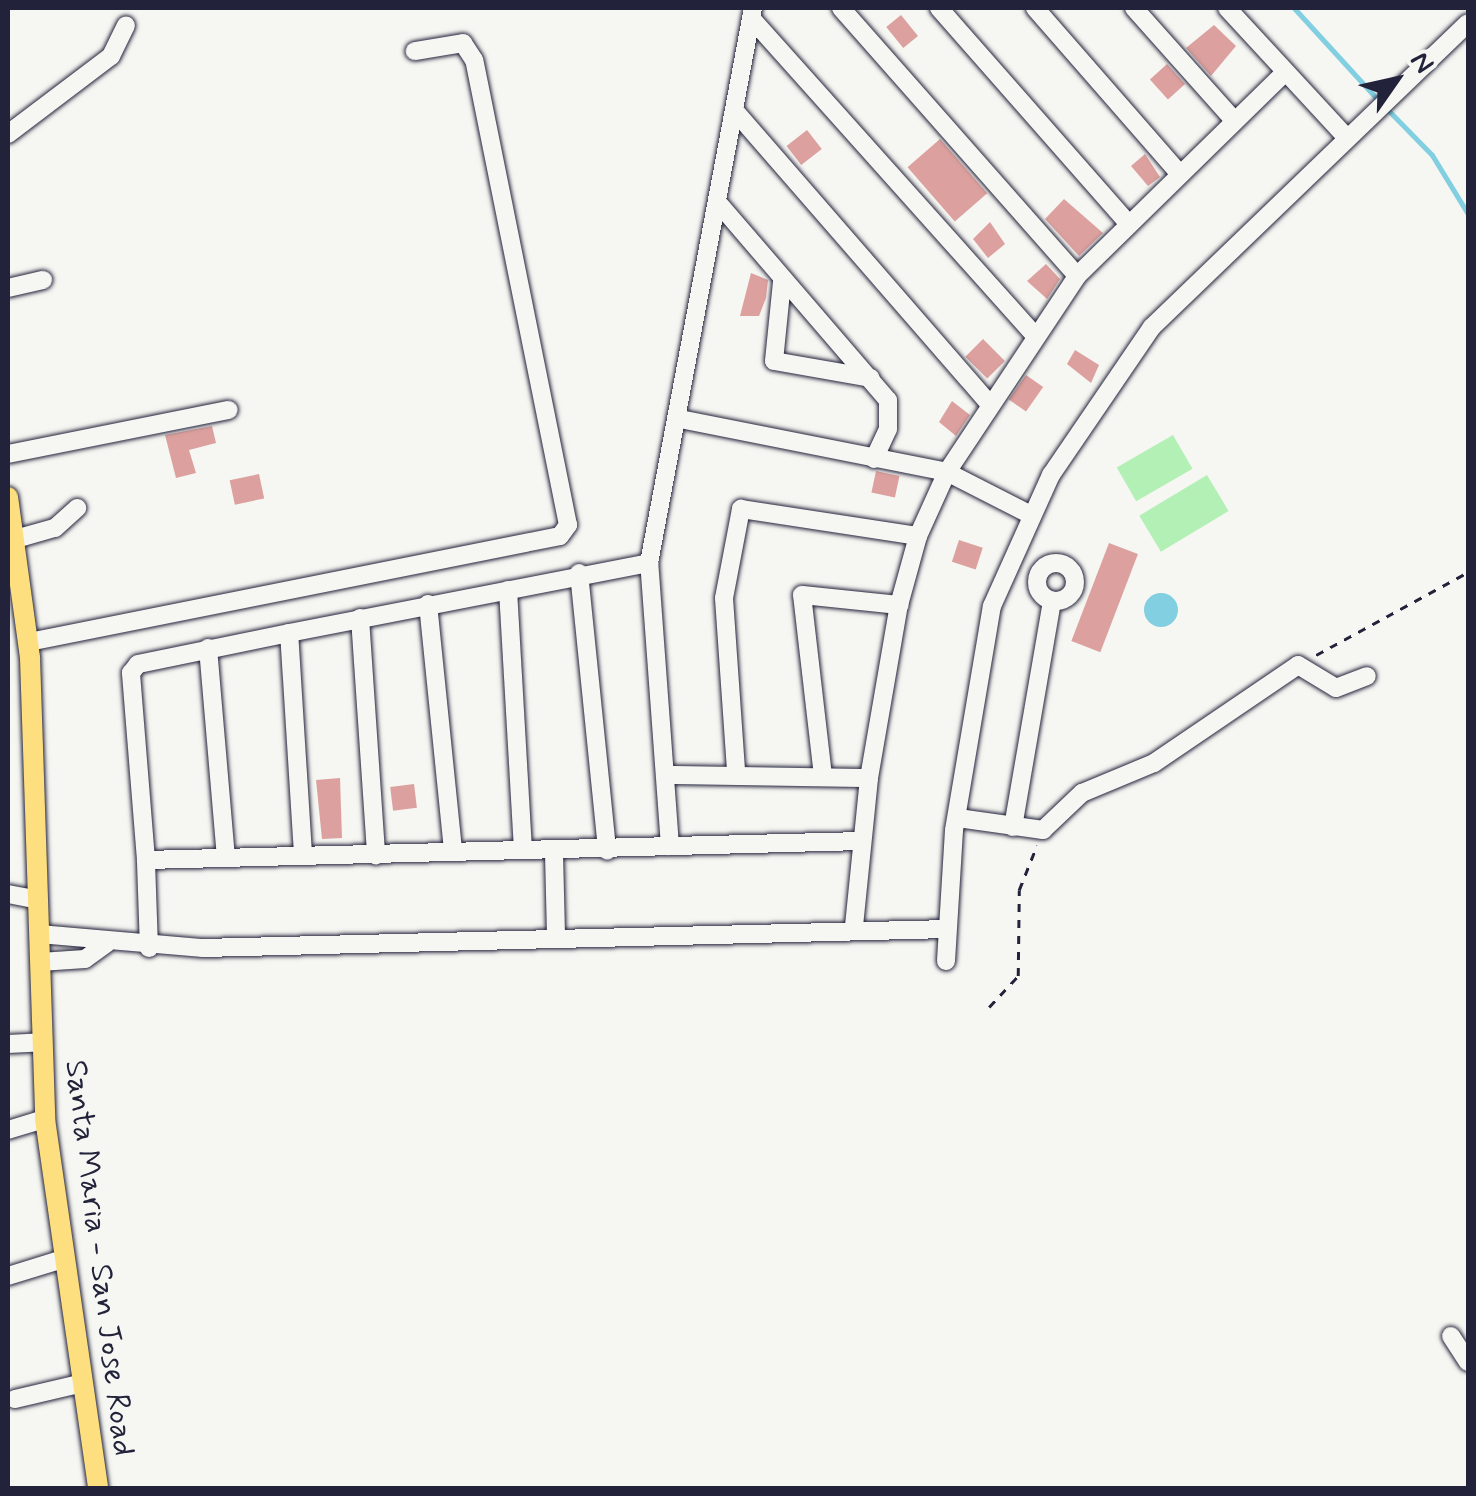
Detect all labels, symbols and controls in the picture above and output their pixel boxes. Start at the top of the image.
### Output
north arrow [1346,30,1446,130]
text: N [1401,45,1442,81]
street label: Santa Maria - San Jose Road [56,1057,142,1459]

